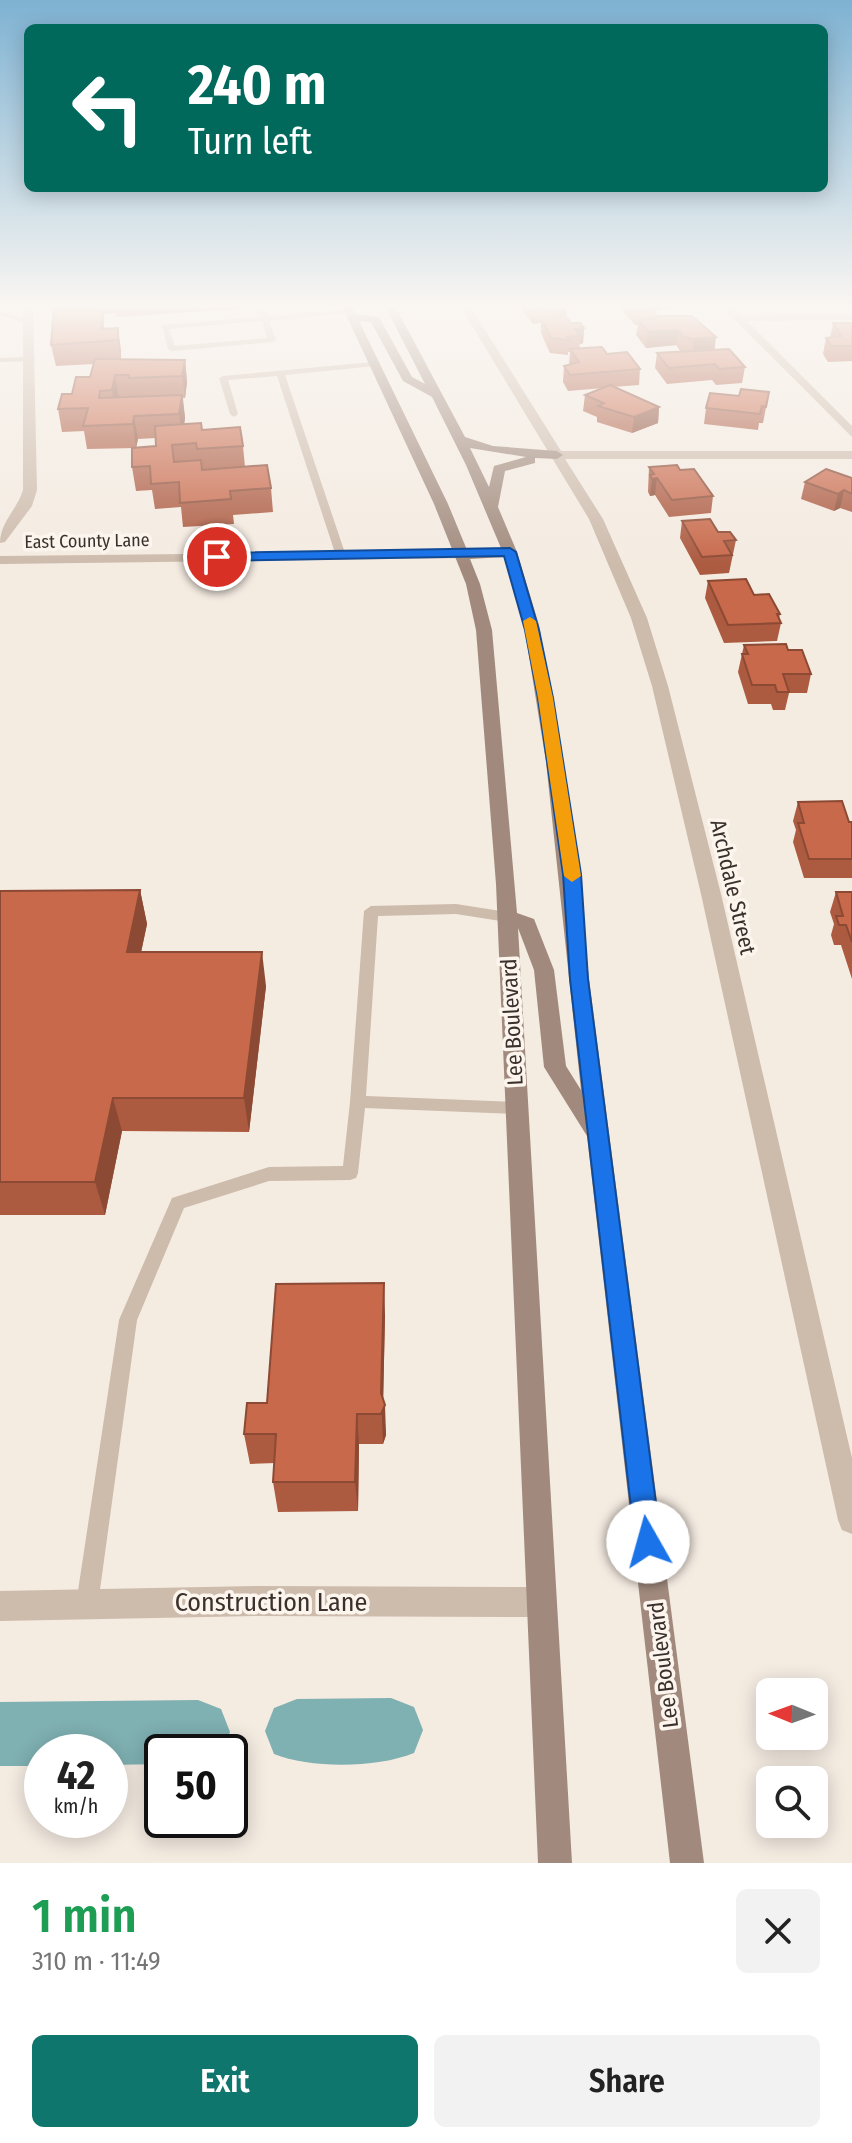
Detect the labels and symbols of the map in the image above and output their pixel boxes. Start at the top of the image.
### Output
pin [183,523,251,591]
street label: East County Lane [24,529,150,553]
street label: Archdale Street [704,817,762,958]
street label: Lee Boulevard [495,958,529,1086]
position arrow [606,1500,690,1584]
street label: Construction Lane [175,1587,367,1618]
street label: Lee Boulevard [642,1600,684,1730]
north arrow [756,1678,828,1750]
speed limit sign: 50 [144,1734,248,1838]

